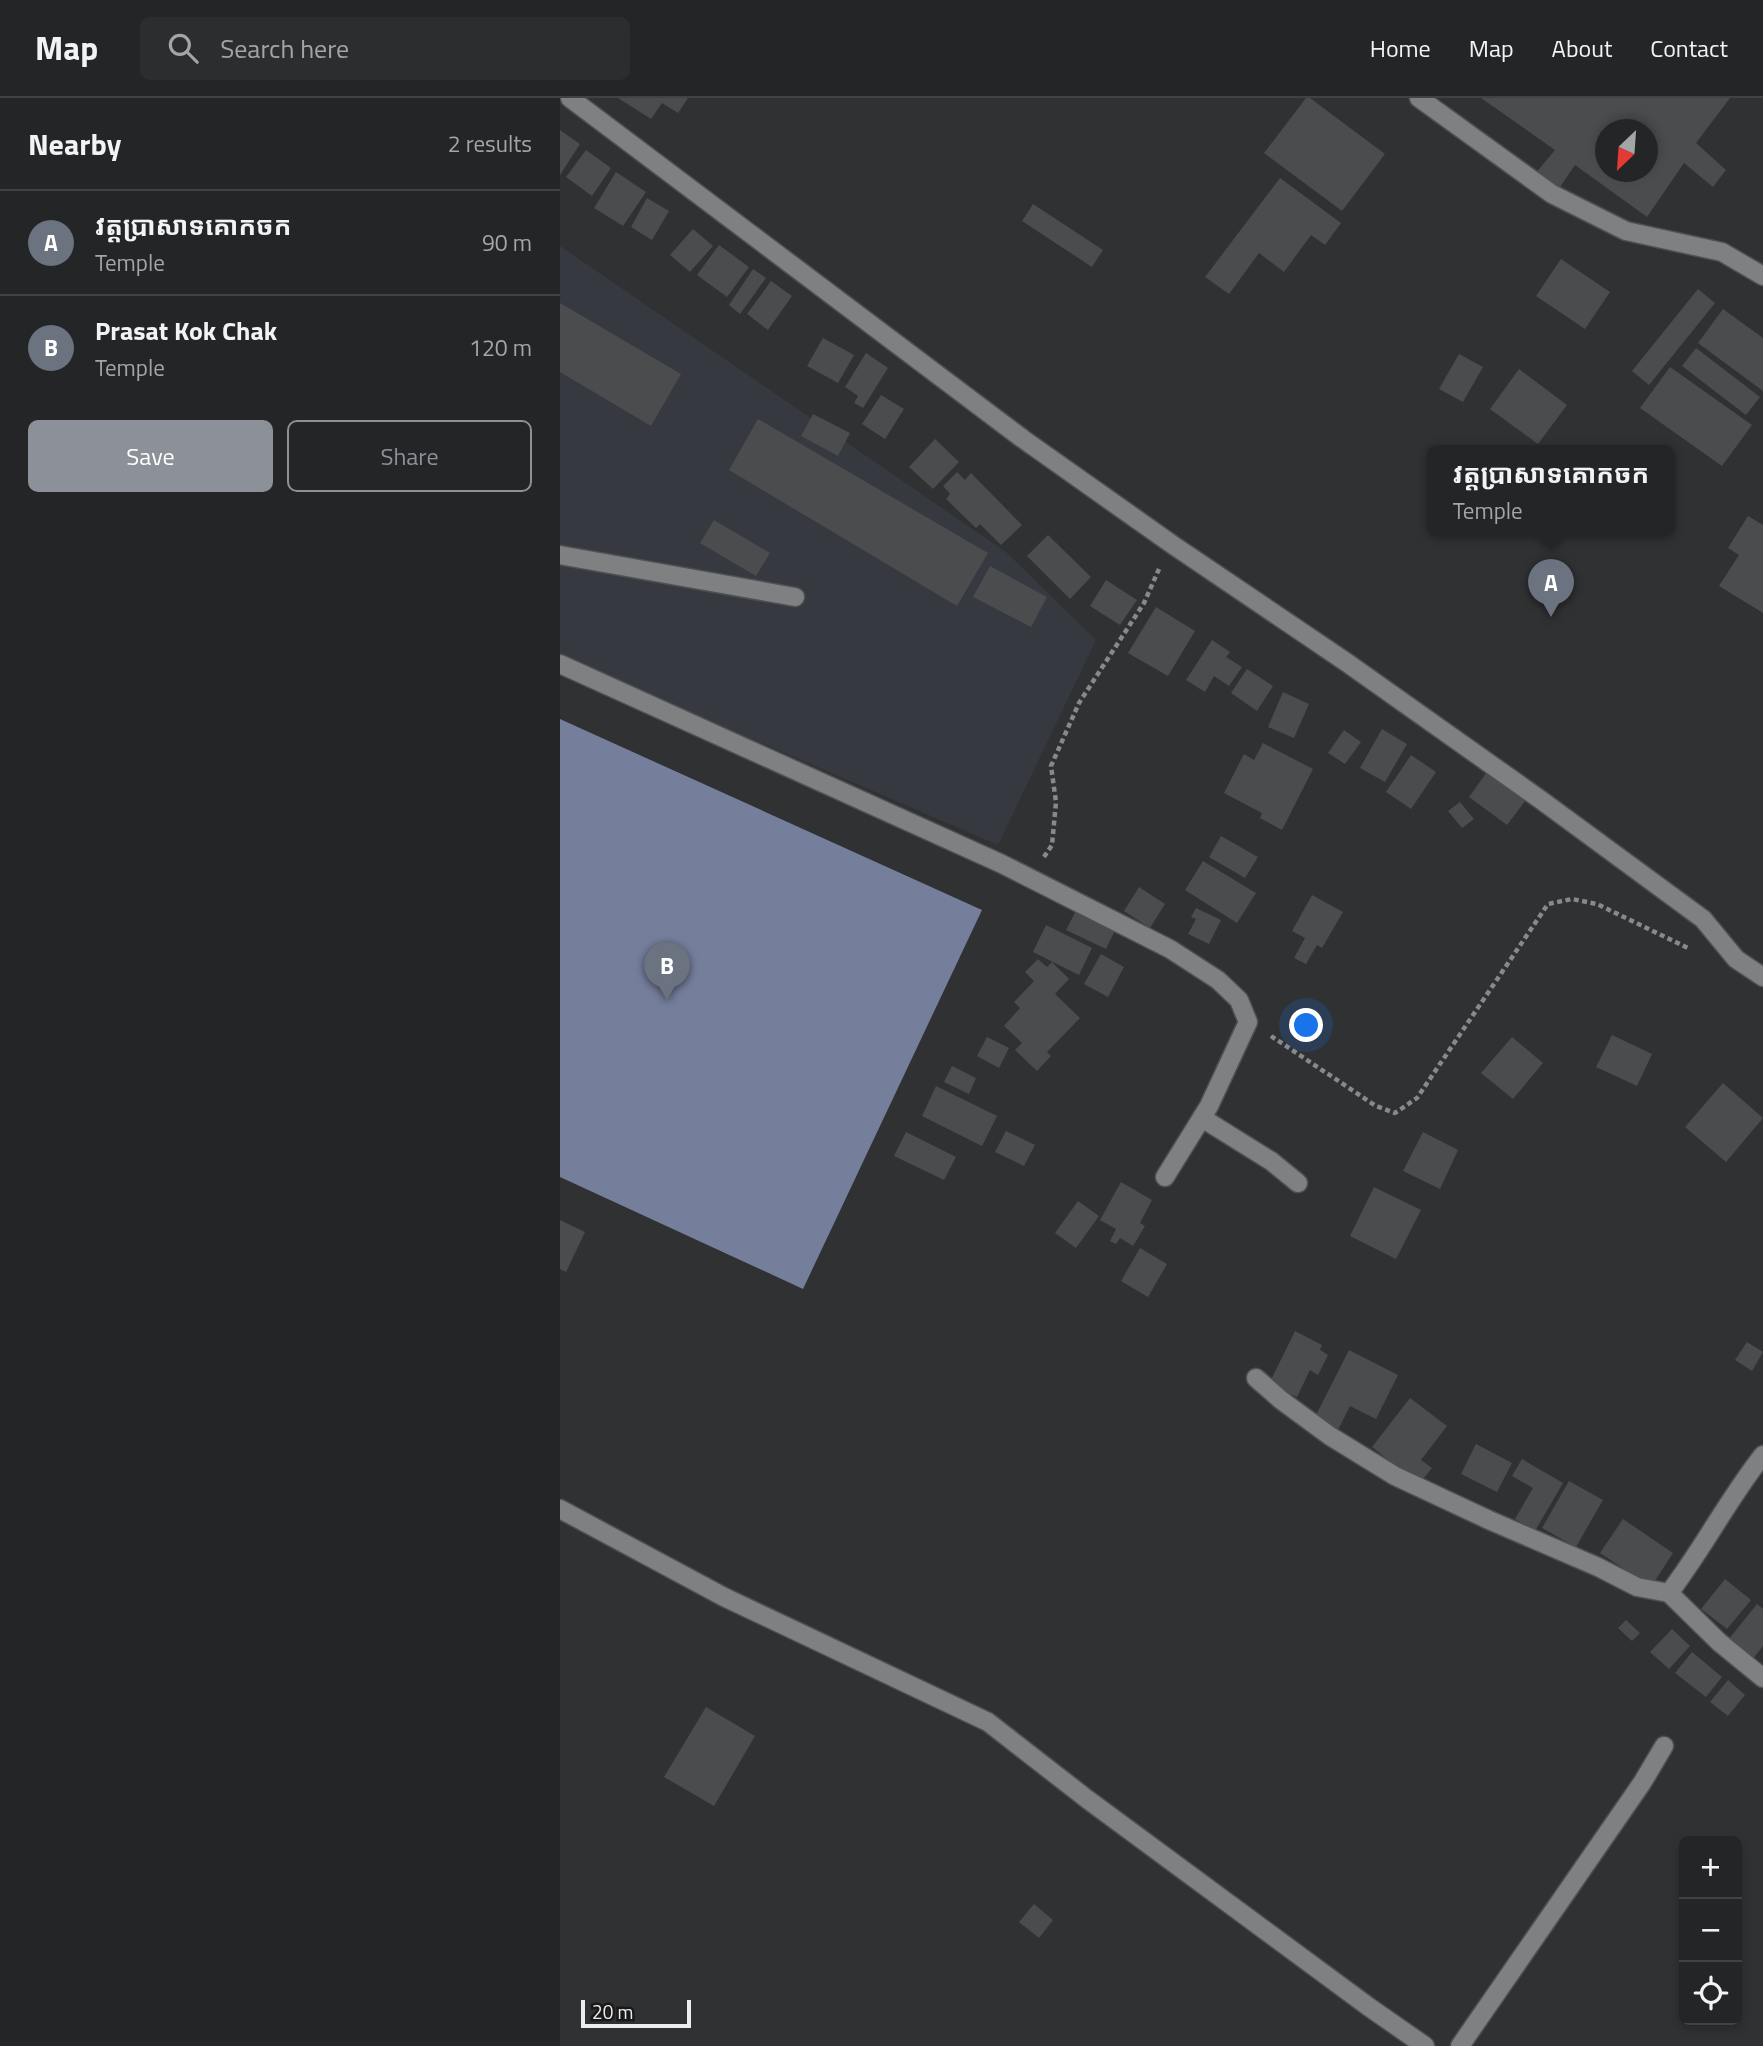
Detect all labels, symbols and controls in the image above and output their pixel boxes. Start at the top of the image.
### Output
search box [140,17,630,80]
text: Map [35,23,98,73]
icon: search [164,29,202,67]
text: Search here [220,29,349,68]
text: Home [1370,30,1431,66]
text: Map [1469,30,1514,66]
text: About [1552,30,1612,66]
text: Contact [1650,30,1728,66]
north arrow [1595,119,1658,182]
text: Nearby [28,121,121,167]
text: 2 results [448,126,532,161]
text: វត្តប្រាសាទគោកចក [95,206,291,245]
text: A [44,225,58,260]
text: 90 m [482,225,532,260]
text: Temple [95,245,165,280]
text: Prasat Kok Chak [95,311,277,350]
text: B [44,330,58,365]
text: 120 m [469,330,532,365]
text: Temple [95,350,165,385]
button: Save [28,420,273,492]
button: Share [287,420,532,492]
popup [1427,445,1675,536]
text: វត្តប្រាសាទគោកចក [1453,454,1649,493]
text: Temple [1453,493,1523,528]
pin: A [1528,559,1574,617]
pin: B [644,942,690,1000]
your location [1289,1008,1323,1042]
map controls [1679,1836,1742,2025]
button: + [1679,1836,1742,1899]
button: − [1679,1899,1742,1962]
button: locate [1679,1962,1742,2025]
scale bar [581,1997,691,2029]
text: 20 m [592,1997,633,2026]

